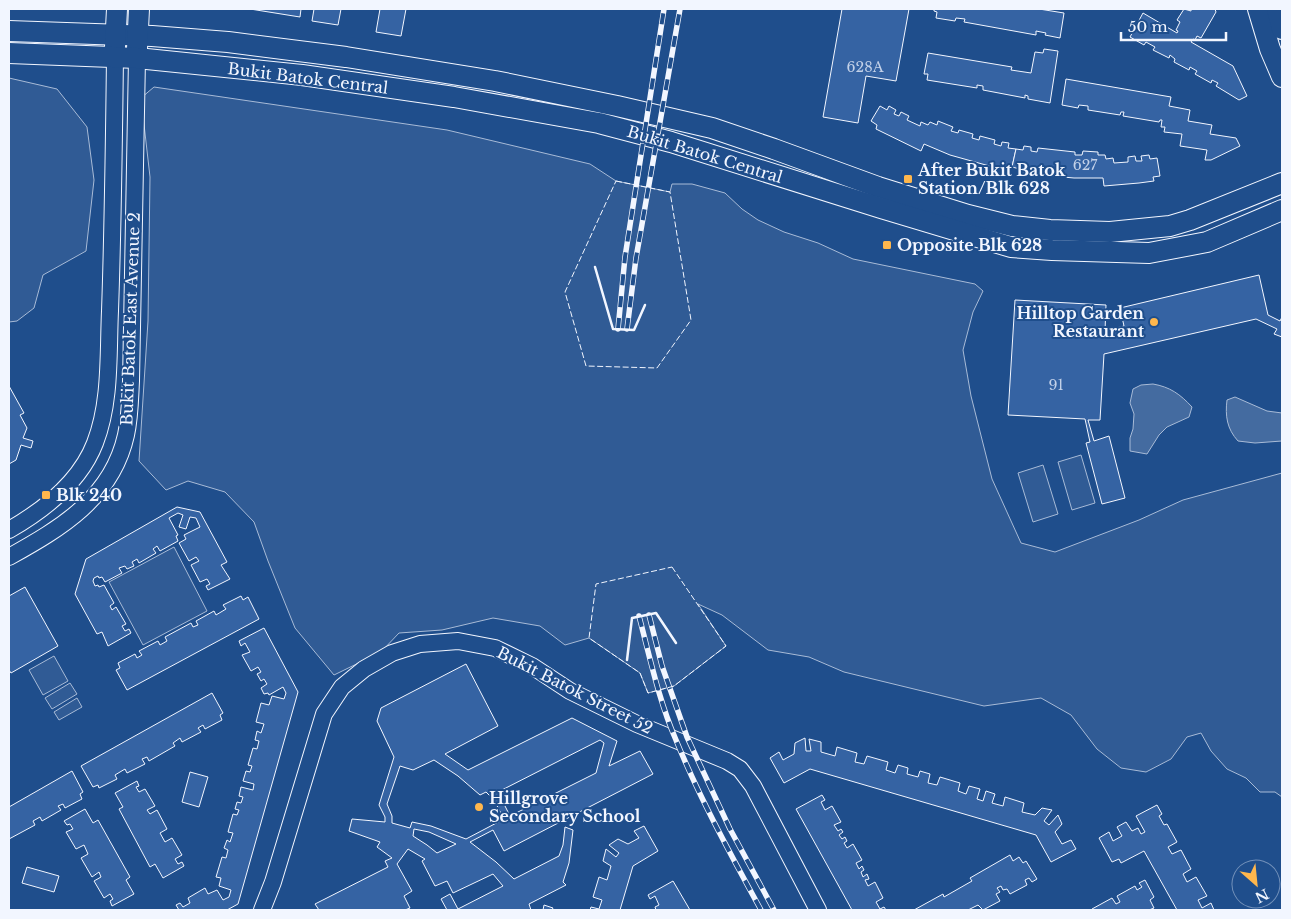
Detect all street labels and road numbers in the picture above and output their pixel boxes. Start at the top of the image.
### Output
street label: Bukit Batok Central [227,58,389,98]
street label: Bukit Batok Central [625,121,785,187]
street label: Bukit Batok East Avenue 2 [116,212,144,426]
street label: Bukit Batok Street 52 [494,642,656,738]

